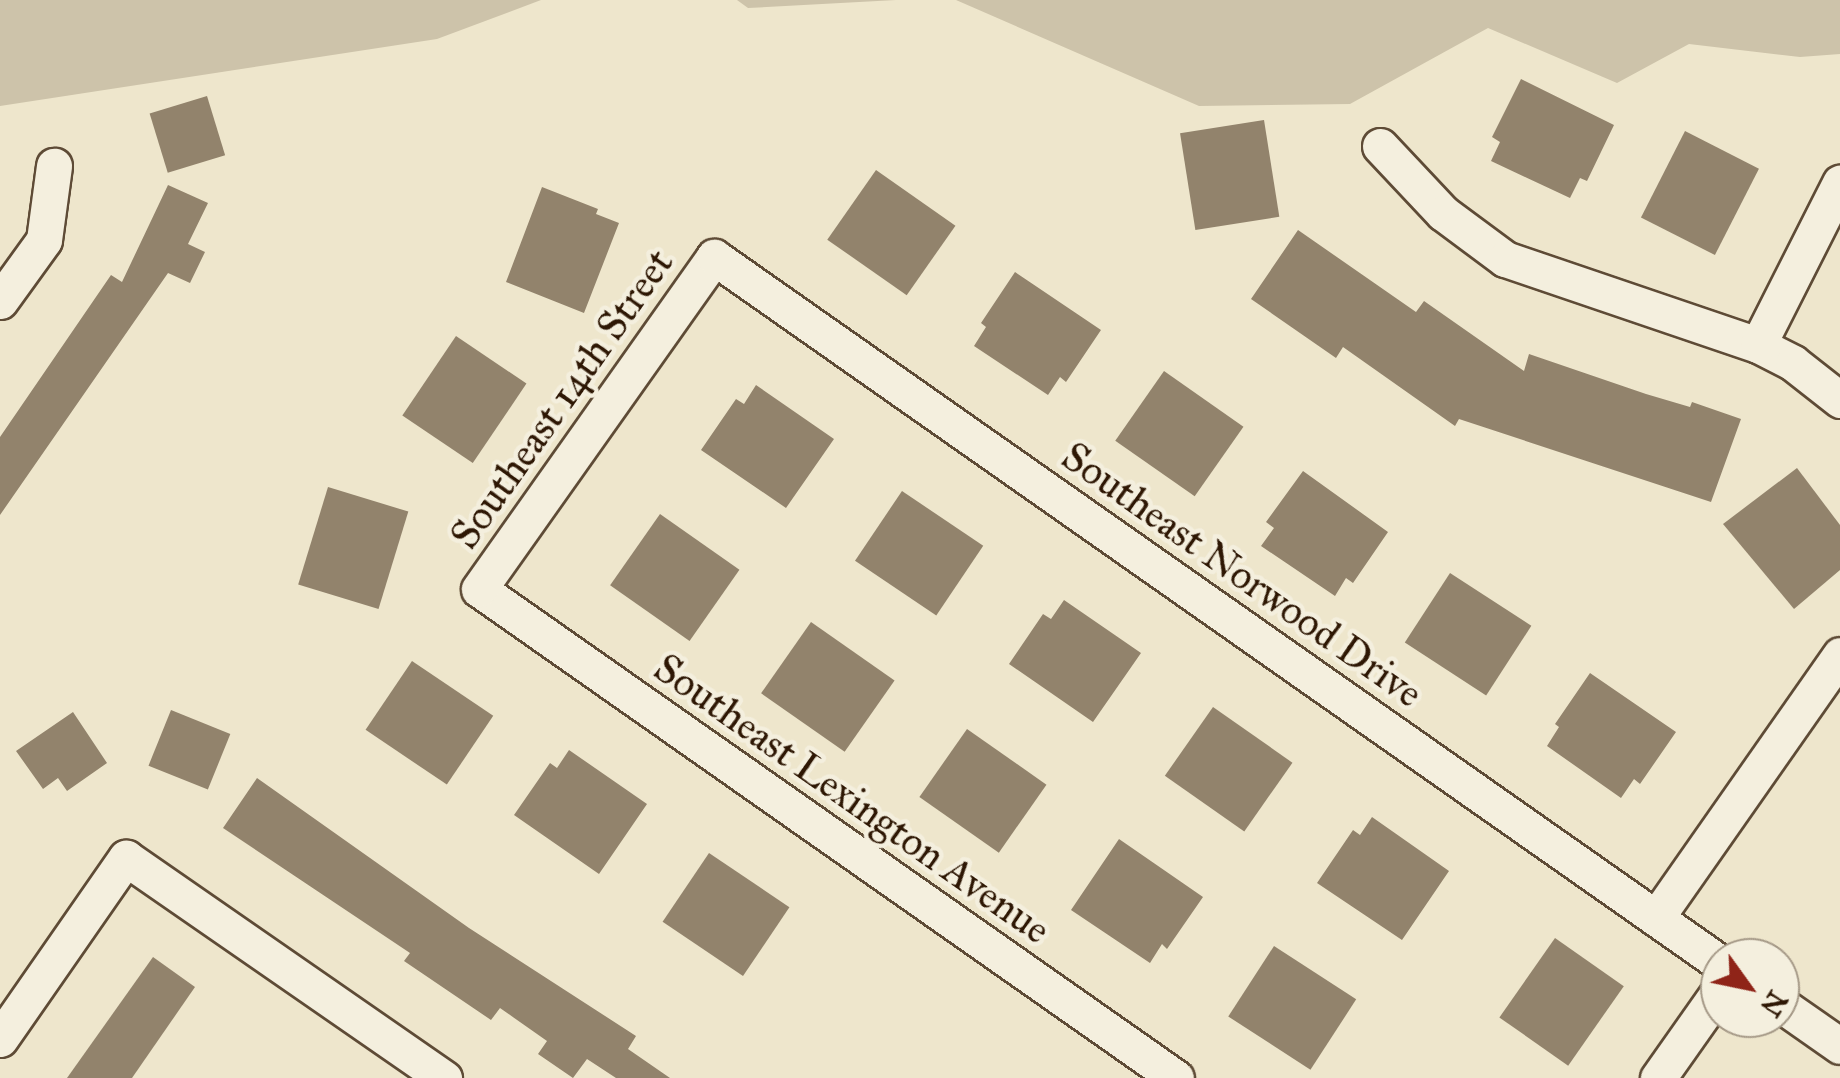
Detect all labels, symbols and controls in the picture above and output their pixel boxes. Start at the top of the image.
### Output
street label: Southeast 14th Street [441,240,683,558]
street label: Southeast Norwood Drive [1053,432,1431,718]
street label: Southeast Lexington Avenue [645,644,1059,954]
north arrow [1700,938,1800,1038]
text: N [1753,984,1795,1023]

